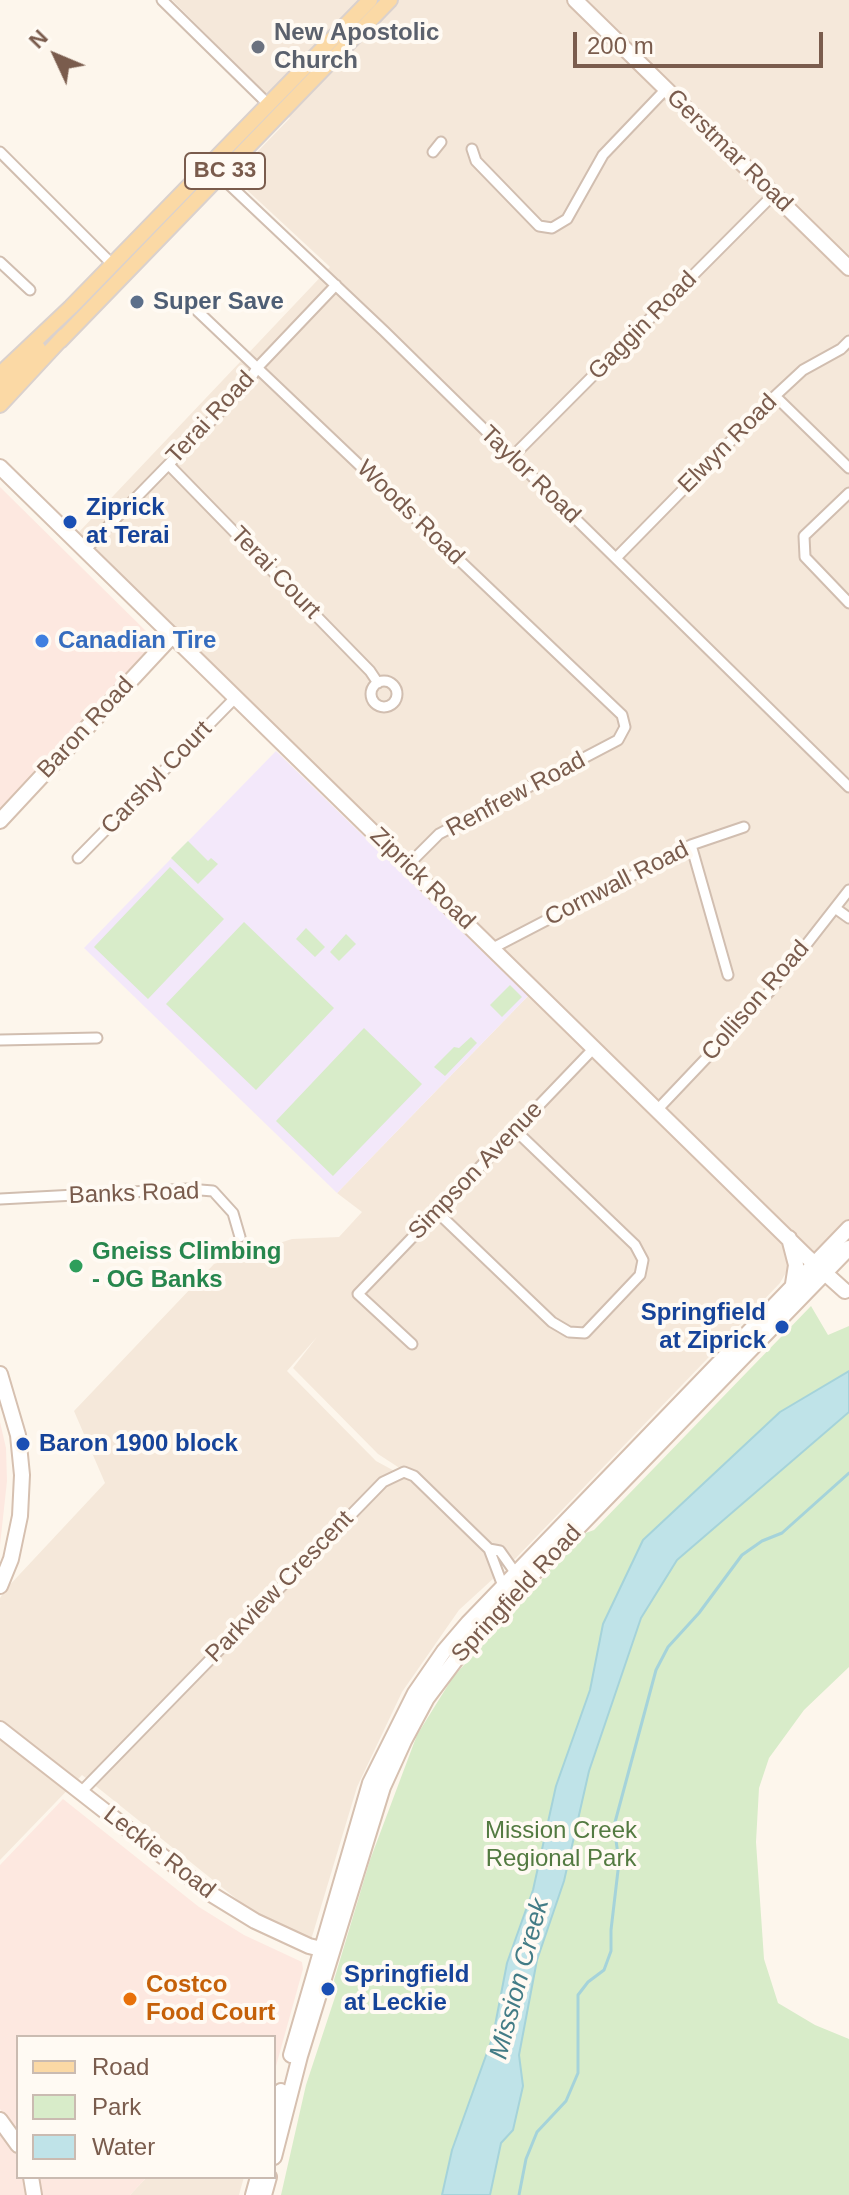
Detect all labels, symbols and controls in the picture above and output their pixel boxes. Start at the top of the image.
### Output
north arrow [16,16,96,96]
scale bar [577,16,827,66]
place label: New Apostolic Church [274,19,439,75]
text: N [24,25,53,53]
text: 200 m [587,32,654,59]
marker: New Apostolic Church [249,38,267,56]
street label: Gerstmar Road [660,84,798,218]
road number: BC 33 [185,153,265,189]
street label: Gaggin Road [583,266,703,386]
place label: Super Save [153,288,284,316]
marker: Super Save [128,293,146,311]
street label: Terai Road [161,366,261,470]
street label: Elwyn Road [673,389,783,499]
street label: Taylor Road [474,420,586,530]
street label: Woods Road [350,455,470,571]
place label: Ziprick at Terai [86,494,170,550]
marker: Ziprick at Terai [61,513,79,531]
street label: Terai Court [224,521,326,625]
place label: Canadian Tire [58,627,216,655]
marker: Canadian Tire [33,632,51,650]
street label: Baron Road [32,671,140,785]
street label: Carshyl Court [96,715,218,841]
street label: Renfrew Road [442,746,590,844]
street label: Ziprick Road [364,822,480,936]
street label: Cornwall Road [540,835,694,933]
street label: Collison Road [696,935,816,1067]
street label: Simpson Avenue [403,1096,549,1246]
street label: Banks Road [68,1177,200,1211]
place label: Gneiss Climbing - OG Banks [92,1238,281,1294]
marker: Gneiss Climbing - OG Banks [67,1257,85,1275]
place label: Springfield at Ziprick [641,1299,766,1355]
marker: Springfield at Ziprick [773,1318,791,1336]
place label: Baron 1900 block [39,1430,238,1458]
marker: Baron 1900 block [14,1435,32,1453]
street label: Parkview Crescent [200,1505,360,1669]
street label: Springfield Road [446,1519,588,1669]
street label: Leckie Road [98,1801,220,1905]
park label: Mission Creek Regional Park [485,1817,637,1873]
water label: Mission Creek [484,1895,556,2063]
place label: Springfield at Leckie [344,1961,469,2017]
place label: Costco Food Court [146,1971,275,2027]
marker: Springfield at Leckie [319,1980,337,1998]
marker: Costco Food Court [121,1990,139,2008]
legend [16,2035,276,2179]
text: Road [92,2053,149,2080]
text: Park [92,2093,141,2120]
text: Water [92,2133,155,2160]

